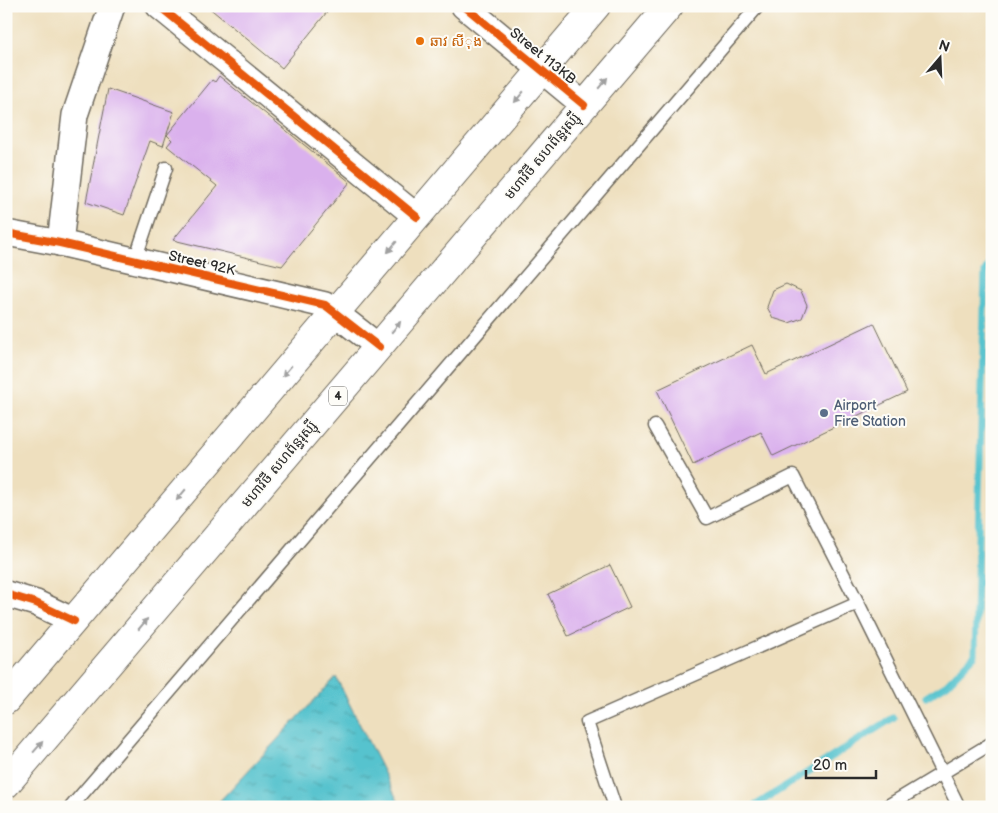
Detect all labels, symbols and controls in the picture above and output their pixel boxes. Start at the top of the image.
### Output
street label: Street 113KB [506,24,580,88]
north arrow [916,32,966,82]
place label: ឆាវ សីុង [430,33,482,50]
marker: ឆាវ សីុង [414,35,426,47]
text: N [936,36,952,56]
one-way arrow [598,77,609,90]
one-way arrow [514,90,525,103]
street label: មហាវិថី សហព័ន្ធរុស្ស៊ី [500,109,585,205]
one-way arrow [386,240,397,253]
street label: Street 92K [167,247,238,279]
one-way arrow [391,320,402,333]
one-way arrow [281,365,292,378]
road number: 4 [329,386,347,406]
place label: Airport Fire Station [834,397,906,430]
marker: Airport Fire Station [818,407,830,419]
street label: មហាវិថី សហព័ន្ធរុស្ស៊ី [237,417,322,513]
one-way arrow [176,488,187,501]
one-way arrow [138,617,149,630]
one-way arrow [32,742,44,754]
scale bar [806,748,876,780]
text: 20 m [813,756,847,775]

